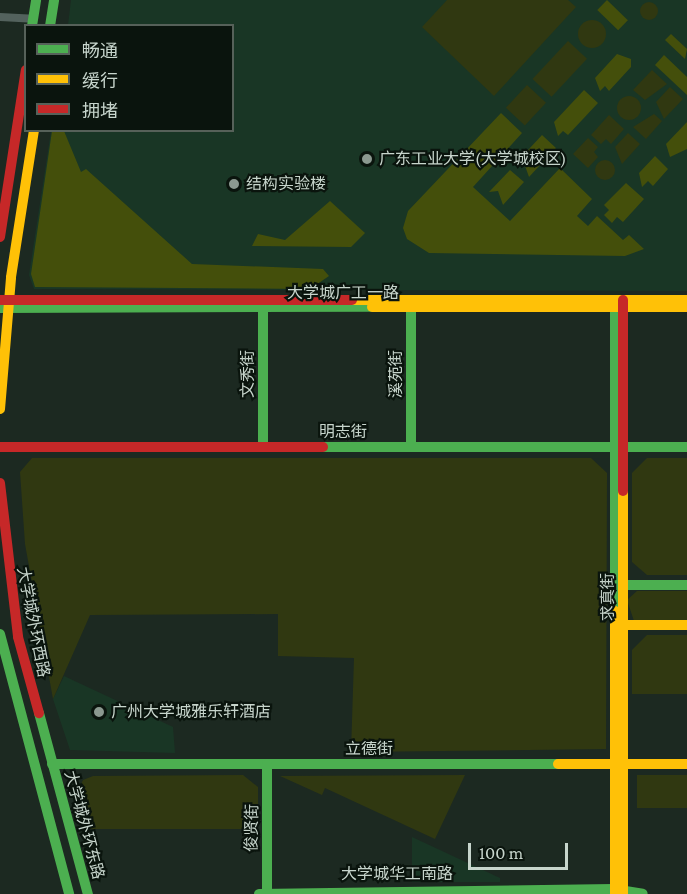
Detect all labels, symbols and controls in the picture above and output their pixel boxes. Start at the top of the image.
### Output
legend [24,24,234,132]
text: 畅通 [82,41,118,61]
text: 缓行 [82,71,118,91]
text: 拥堵 [82,101,118,121]
place label: 广东工业大学(大学城校区) [379,149,566,169]
marker: 广东工业大学(大学城校区) [360,152,374,166]
place label: 结构实验楼 [246,174,326,194]
marker: 结构实验楼 [227,177,241,191]
street label: 大学城广工一路 [287,283,399,303]
street label: 文秀街 [238,350,258,398]
street label: 溪苑街 [386,350,406,398]
street label: 明志街 [319,422,367,442]
street label: 大学城外环西路 [13,565,53,679]
street label: 求真街 [598,573,618,621]
place label: 广州大学城雅乐轩酒店 [111,702,271,722]
marker: 广州大学城雅乐轩酒店 [92,705,106,719]
street label: 立德街 [345,739,393,759]
street label: 大学城外环东路 [60,768,108,882]
street label: 俊贤街 [242,804,262,852]
scale bar [471,831,572,869]
text: 100 m [479,843,523,863]
street label: 大学城华工南路 [341,864,453,884]

